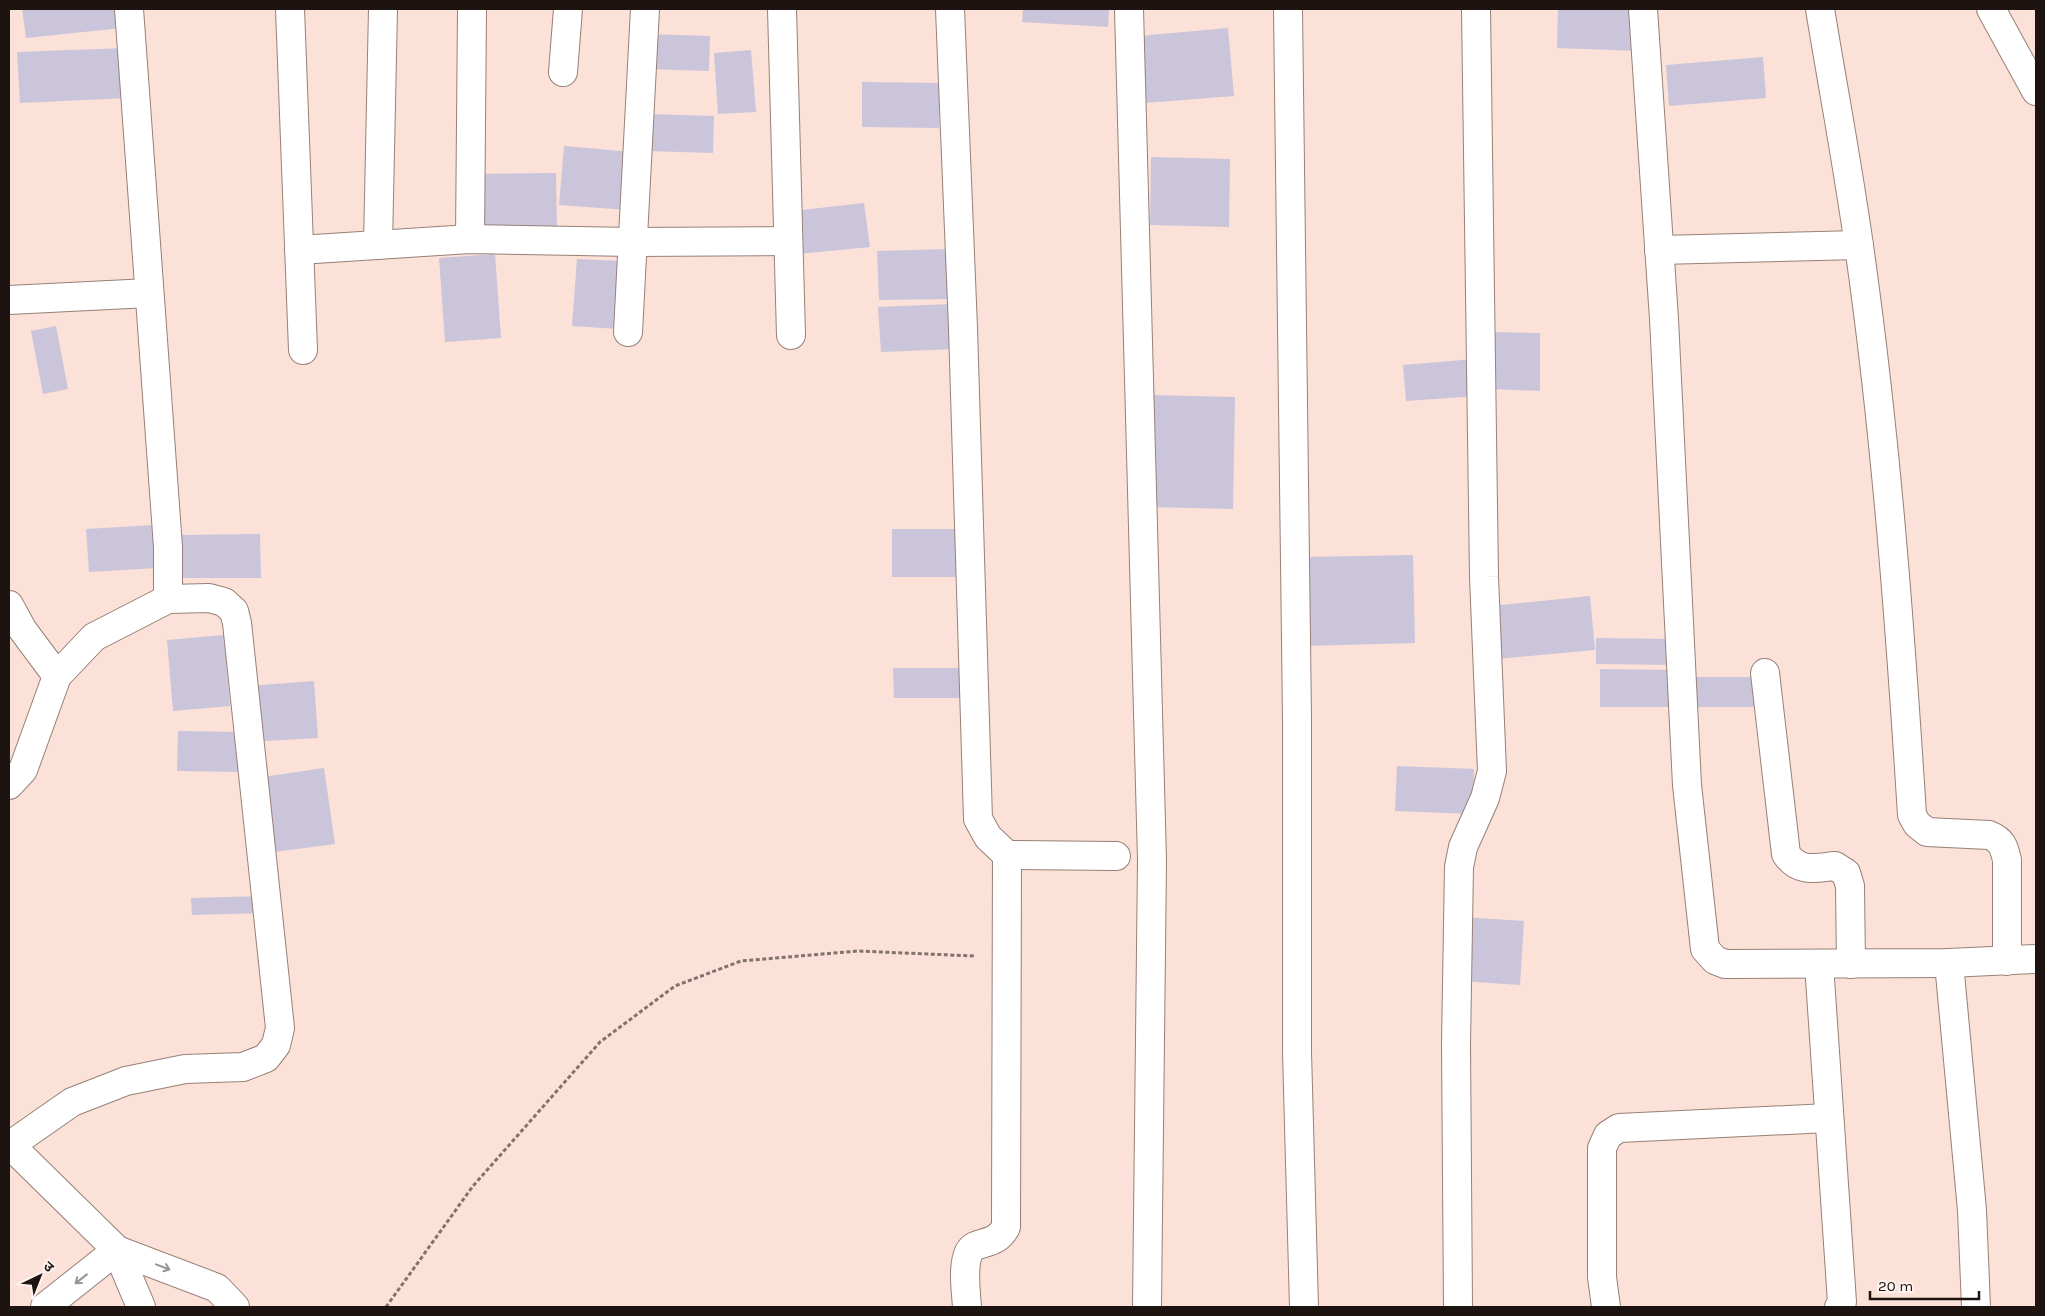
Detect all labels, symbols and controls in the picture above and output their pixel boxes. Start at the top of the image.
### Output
north arrow [15,1251,65,1301]
text: उ [40,1258,58,1276]
one-way arrow [155,1263,170,1272]
scale bar [1870,1268,1979,1300]
one-way arrow [75,1273,88,1284]
text: 20 m [1878,1277,1913,1295]

